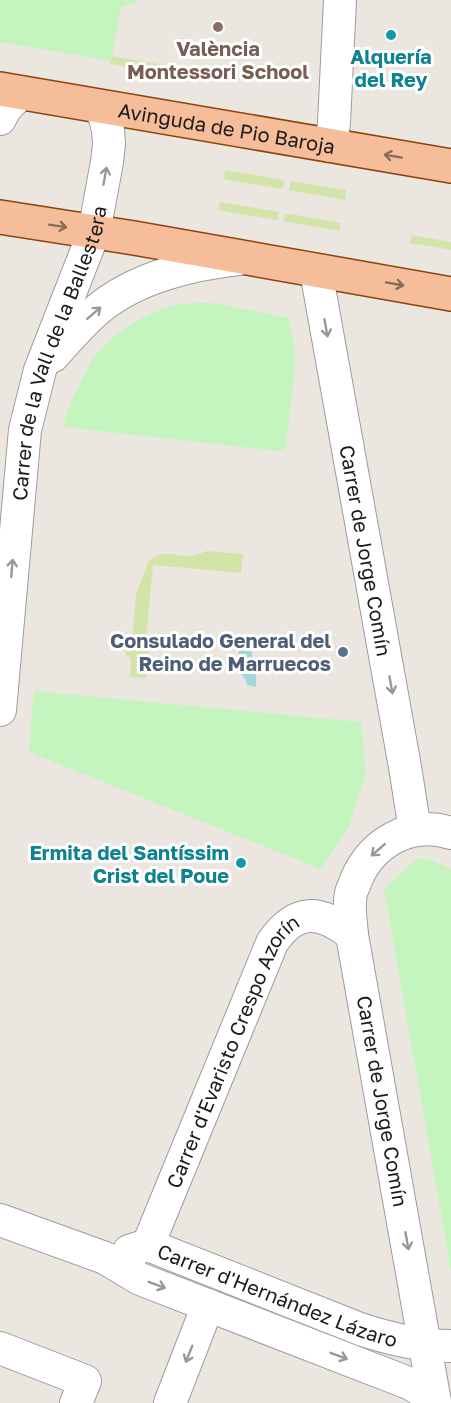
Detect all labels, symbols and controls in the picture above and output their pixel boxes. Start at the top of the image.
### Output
marker: València Montessori School [211,20,225,34]
marker: Alquería del Rey [384,28,398,42]
place label: València Montessori School [127,36,309,83]
place label: Alquería del Rey [350,44,432,91]
street label: Avinguda de Pio Baroja [116,97,337,158]
one-way arrow [384,151,404,162]
one-way arrow [100,167,111,186]
street label: Carrer de la Vall de la Ballestera [7,204,111,502]
one-way arrow [47,221,67,232]
one-way arrow [384,279,404,290]
one-way arrow [86,306,102,320]
one-way arrow [321,318,332,338]
street label: Carrer de Jorge Comín [335,443,397,658]
one-way arrow [7,559,18,579]
place label: Consulado General del Reino de Marruecos [110,628,331,675]
marker: Consulado General del Reino de Marruecos [336,645,350,659]
one-way arrow [385,675,396,695]
place label: Ermita del Santíssim Crist del Poue [29,840,229,887]
one-way arrow [371,843,386,857]
marker: Ermita del Santíssim Crist del Poue [234,856,248,870]
street label: Carrer d'Evaristo Crespo Azorín [161,909,303,1191]
street label: Carrer de Jorge Comín [353,993,413,1209]
one-way arrow [402,1231,413,1250]
street label: Carrer d'Hernández Lázaro [154,1238,400,1351]
one-way arrow [147,1281,166,1292]
one-way arrow [183,1345,194,1363]
one-way arrow [329,1351,347,1362]

